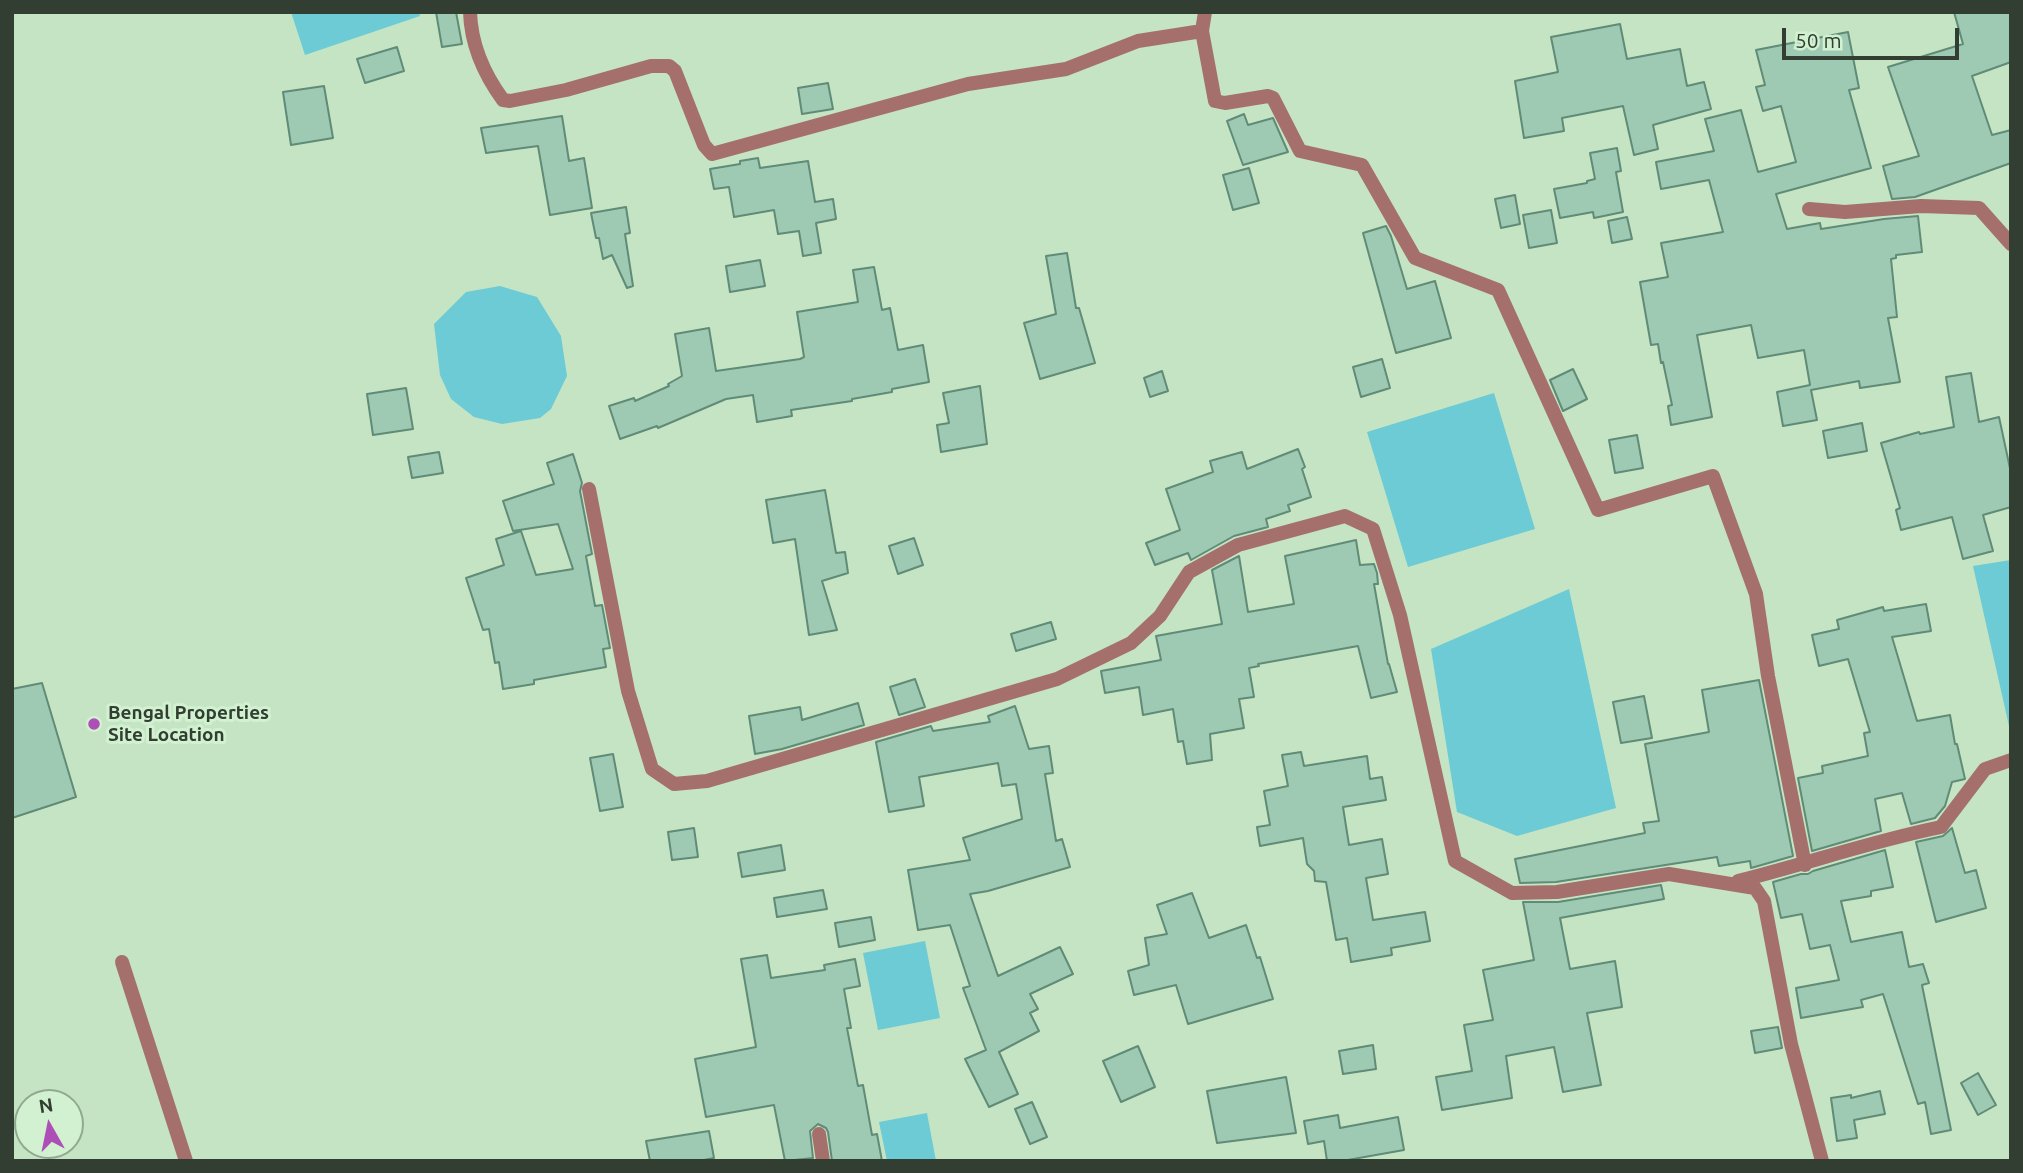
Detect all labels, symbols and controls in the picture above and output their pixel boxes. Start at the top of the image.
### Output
scale bar [1785,14,1962,58]
text: 50 m [1795,28,1842,52]
place label: Bengal Properties Site Location [108,702,269,746]
marker: Bengal Properties Site Location [86,716,102,732]
north arrow [14,1089,84,1159]
text: N [37,1093,55,1117]

